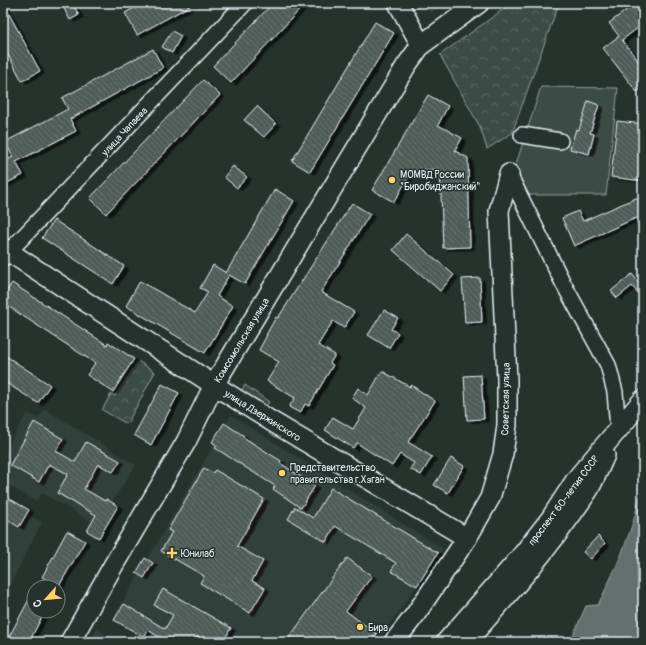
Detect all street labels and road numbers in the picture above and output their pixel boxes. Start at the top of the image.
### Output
street label: улица Чапаева [99,105,150,159]
street label: Комсомольская улица [212,296,272,385]
street label: Советская улица [499,362,513,436]
street label: улица Дзержинского [221,387,303,445]
street label: проспект 60-летия СССР [526,453,602,548]

